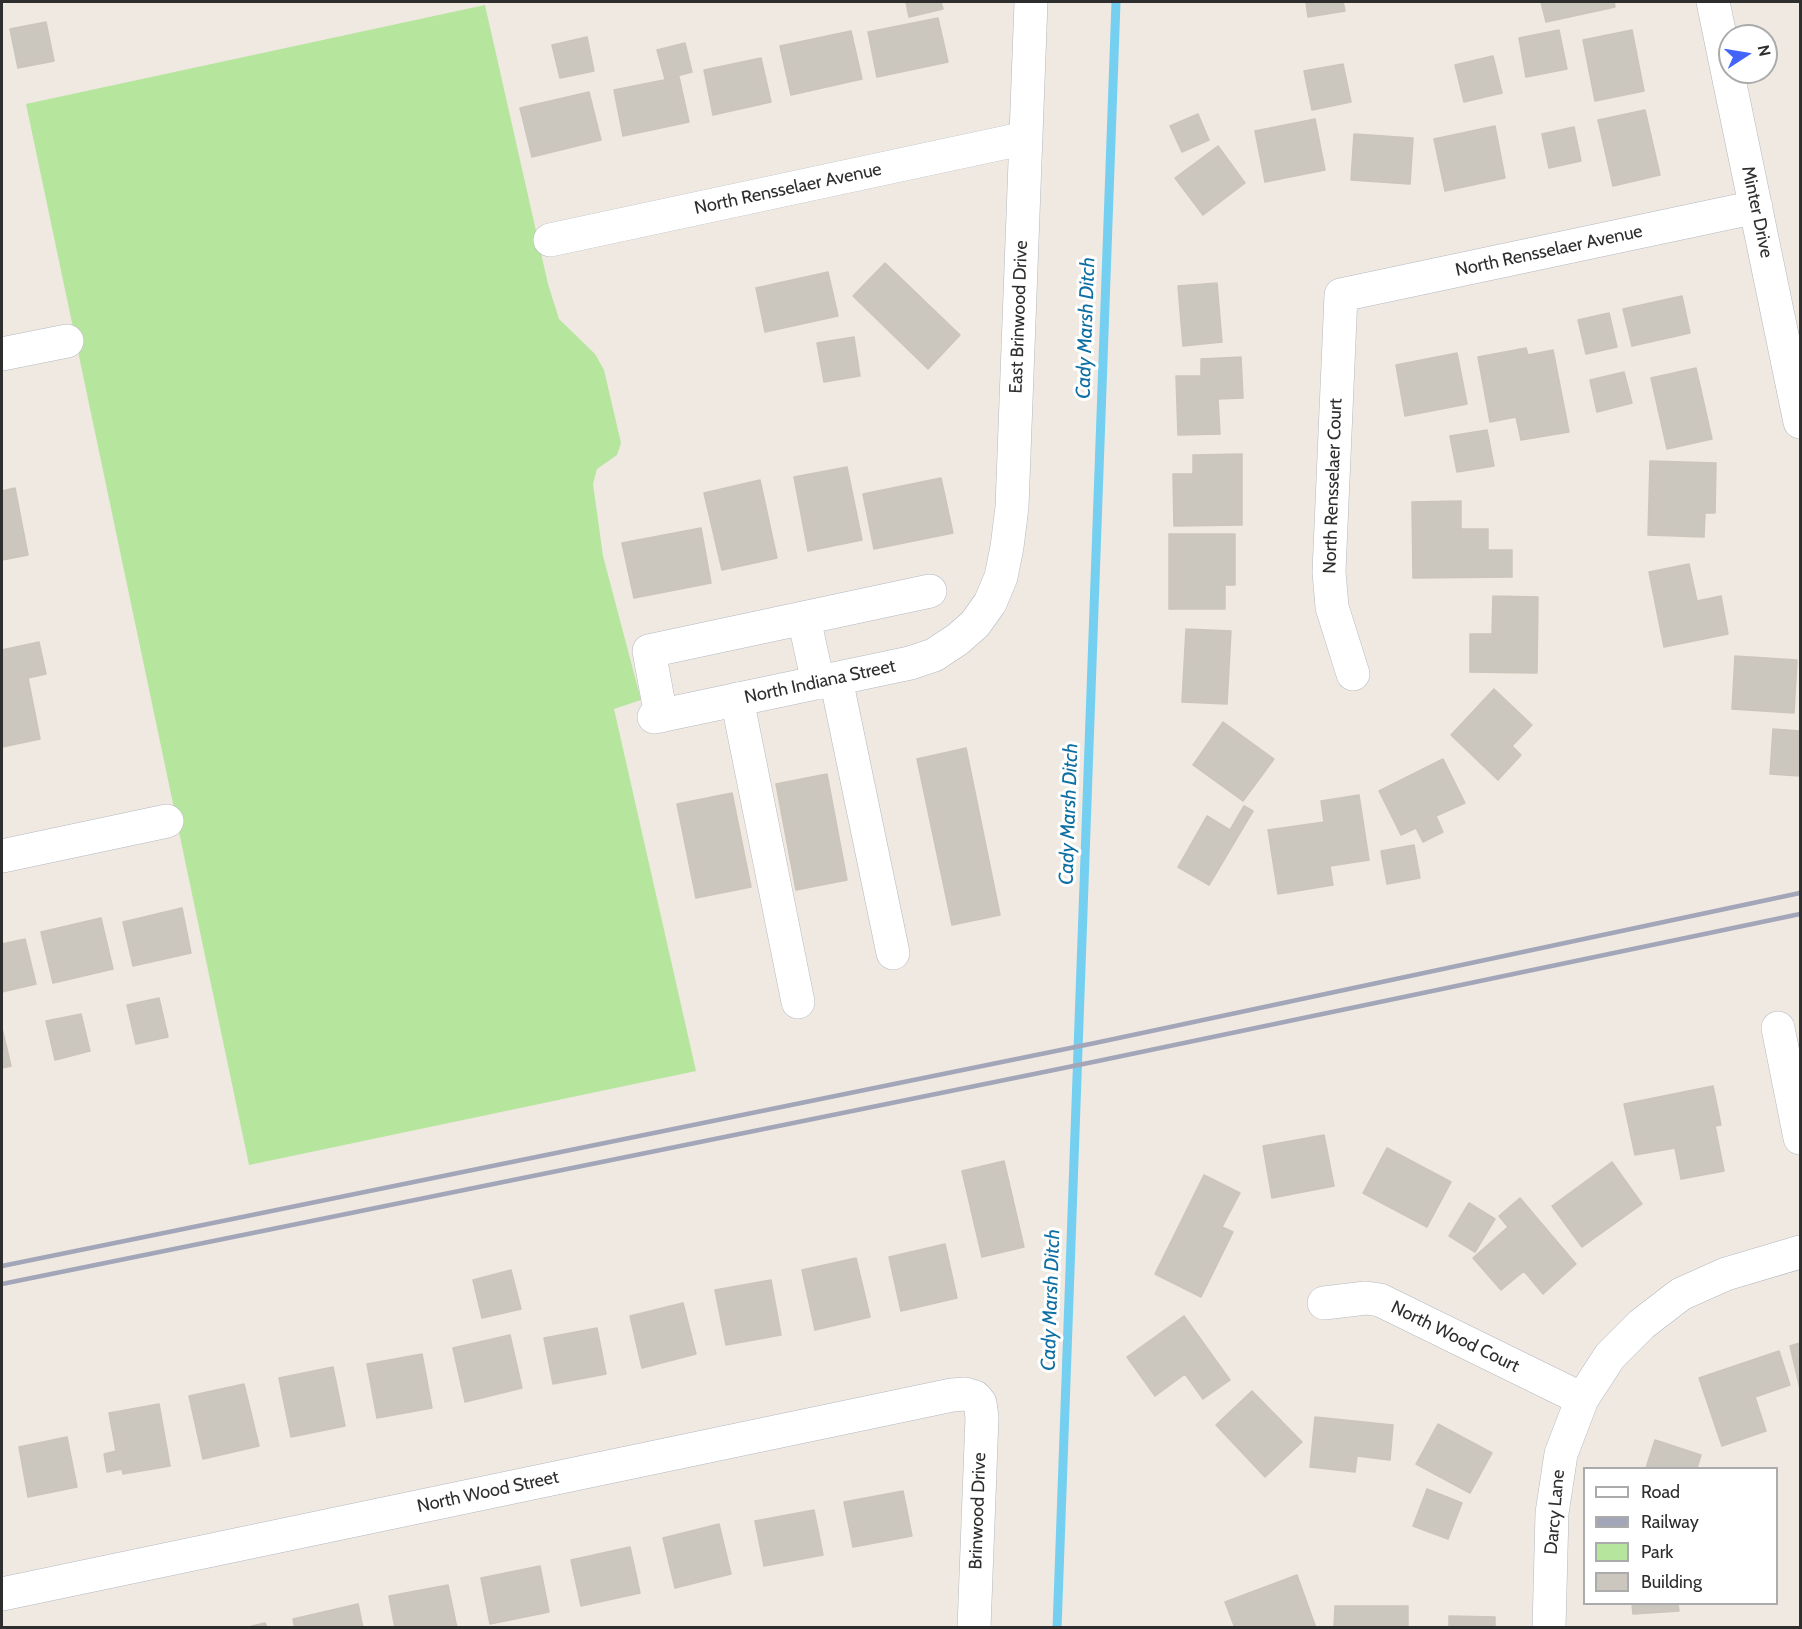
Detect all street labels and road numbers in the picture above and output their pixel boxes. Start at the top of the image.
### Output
street label: North Rensselaer Avenue [692,159,884,219]
street label: Minter Drive [1737,164,1777,260]
street label: North Rensselaer Avenue [1453,221,1645,281]
street label: East Brinwood Drive [1006,240,1032,394]
street label: North Rensselaer Court [1319,398,1347,574]
street label: North Indiana Street [743,655,897,709]
street label: North Wood Court [1387,1297,1523,1377]
street label: Brinwood Drive [965,1452,991,1570]
street label: North Wood Street [415,1466,561,1518]
street label: Darcy Lane [1541,1469,1569,1555]

